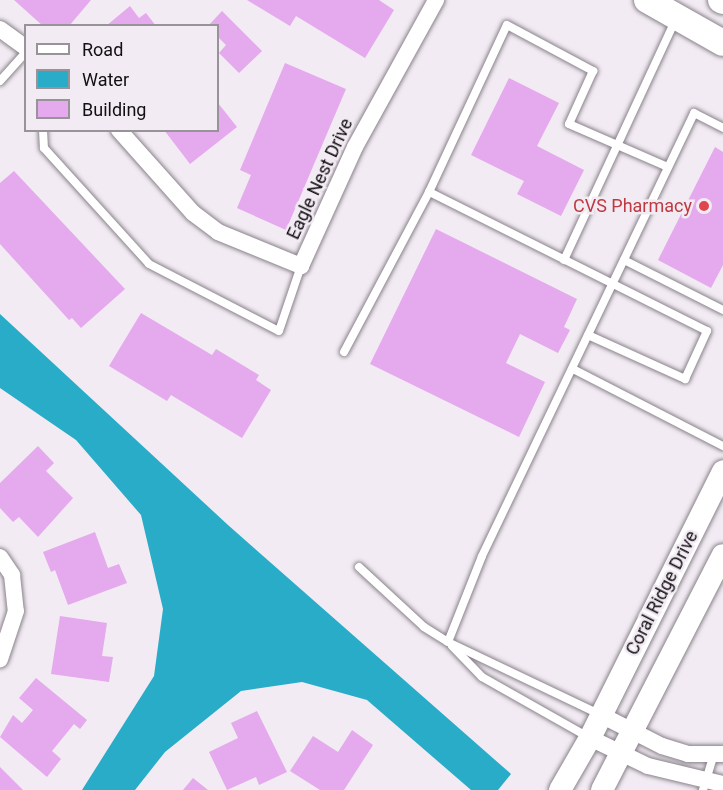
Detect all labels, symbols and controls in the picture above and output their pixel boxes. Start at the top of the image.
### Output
legend [24,24,219,132]
text: Road [82,39,123,60]
text: Water [82,69,129,90]
text: Building [82,99,146,120]
street label: Eagle Nest Drive [283,115,357,243]
place label: CVS Pharmacy [573,195,692,217]
marker: CVS Pharmacy [697,199,711,213]
street label: Coral Ridge Drive [621,527,703,659]

